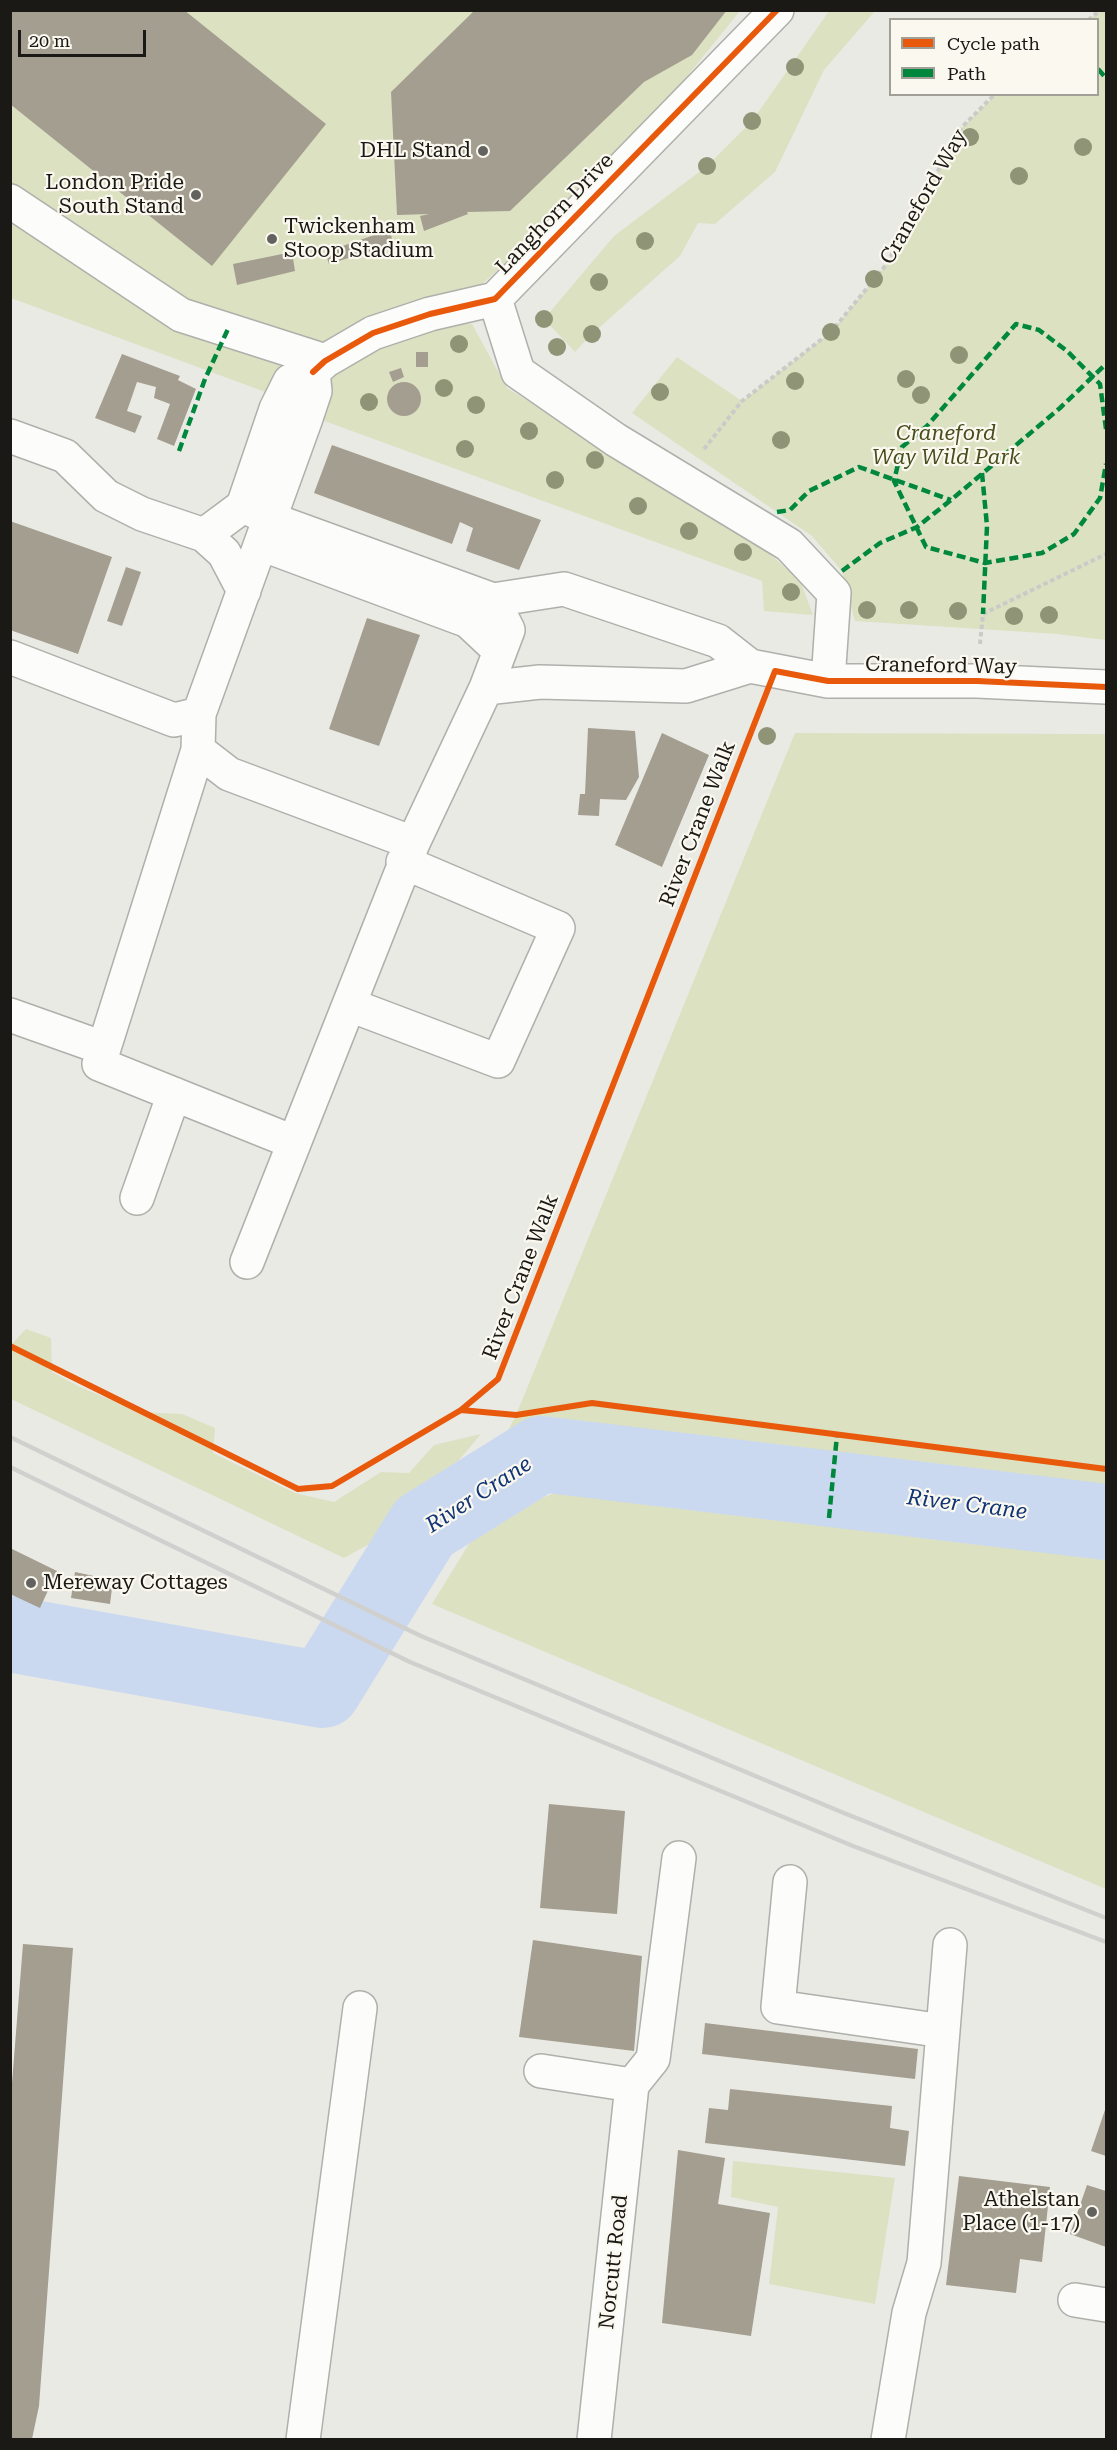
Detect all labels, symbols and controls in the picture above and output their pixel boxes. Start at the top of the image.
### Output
scale bar [21,18,148,56]
legend [889,18,1099,96]
text: 20 m [29,30,70,51]
text: Cycle path [947,33,1040,54]
text: Path [947,63,986,84]
street label: Craneford Way [875,125,973,269]
place label: DHL Stand [360,138,471,164]
marker: DHL Stand [476,144,490,158]
street label: Langhorn Drive [491,148,619,280]
place label: London Pride South Stand [45,170,184,220]
marker: London Pride South Stand [189,188,203,202]
place label: Twickenham Stoop Stadium [284,214,434,264]
marker: Twickenham Stoop Stadium [265,232,279,246]
park label: Craneford Way Wild Park [872,421,1020,471]
street label: Craneford Way [865,652,1017,680]
street label: River Crane Walk [655,738,741,910]
street label: River Crane Walk [478,1191,564,1363]
water label: River Crane [421,1451,537,1539]
water label: River Crane [905,1485,1029,1525]
place label: Mereway Cottages [43,1570,228,1596]
marker: Mereway Cottages [24,1576,38,1590]
place label: Athelstan Place (1-17) [962,2187,1080,2237]
street label: Norcutt Road [594,2193,634,2331]
marker: Athelstan Place (1-17) [1085,2205,1099,2219]

